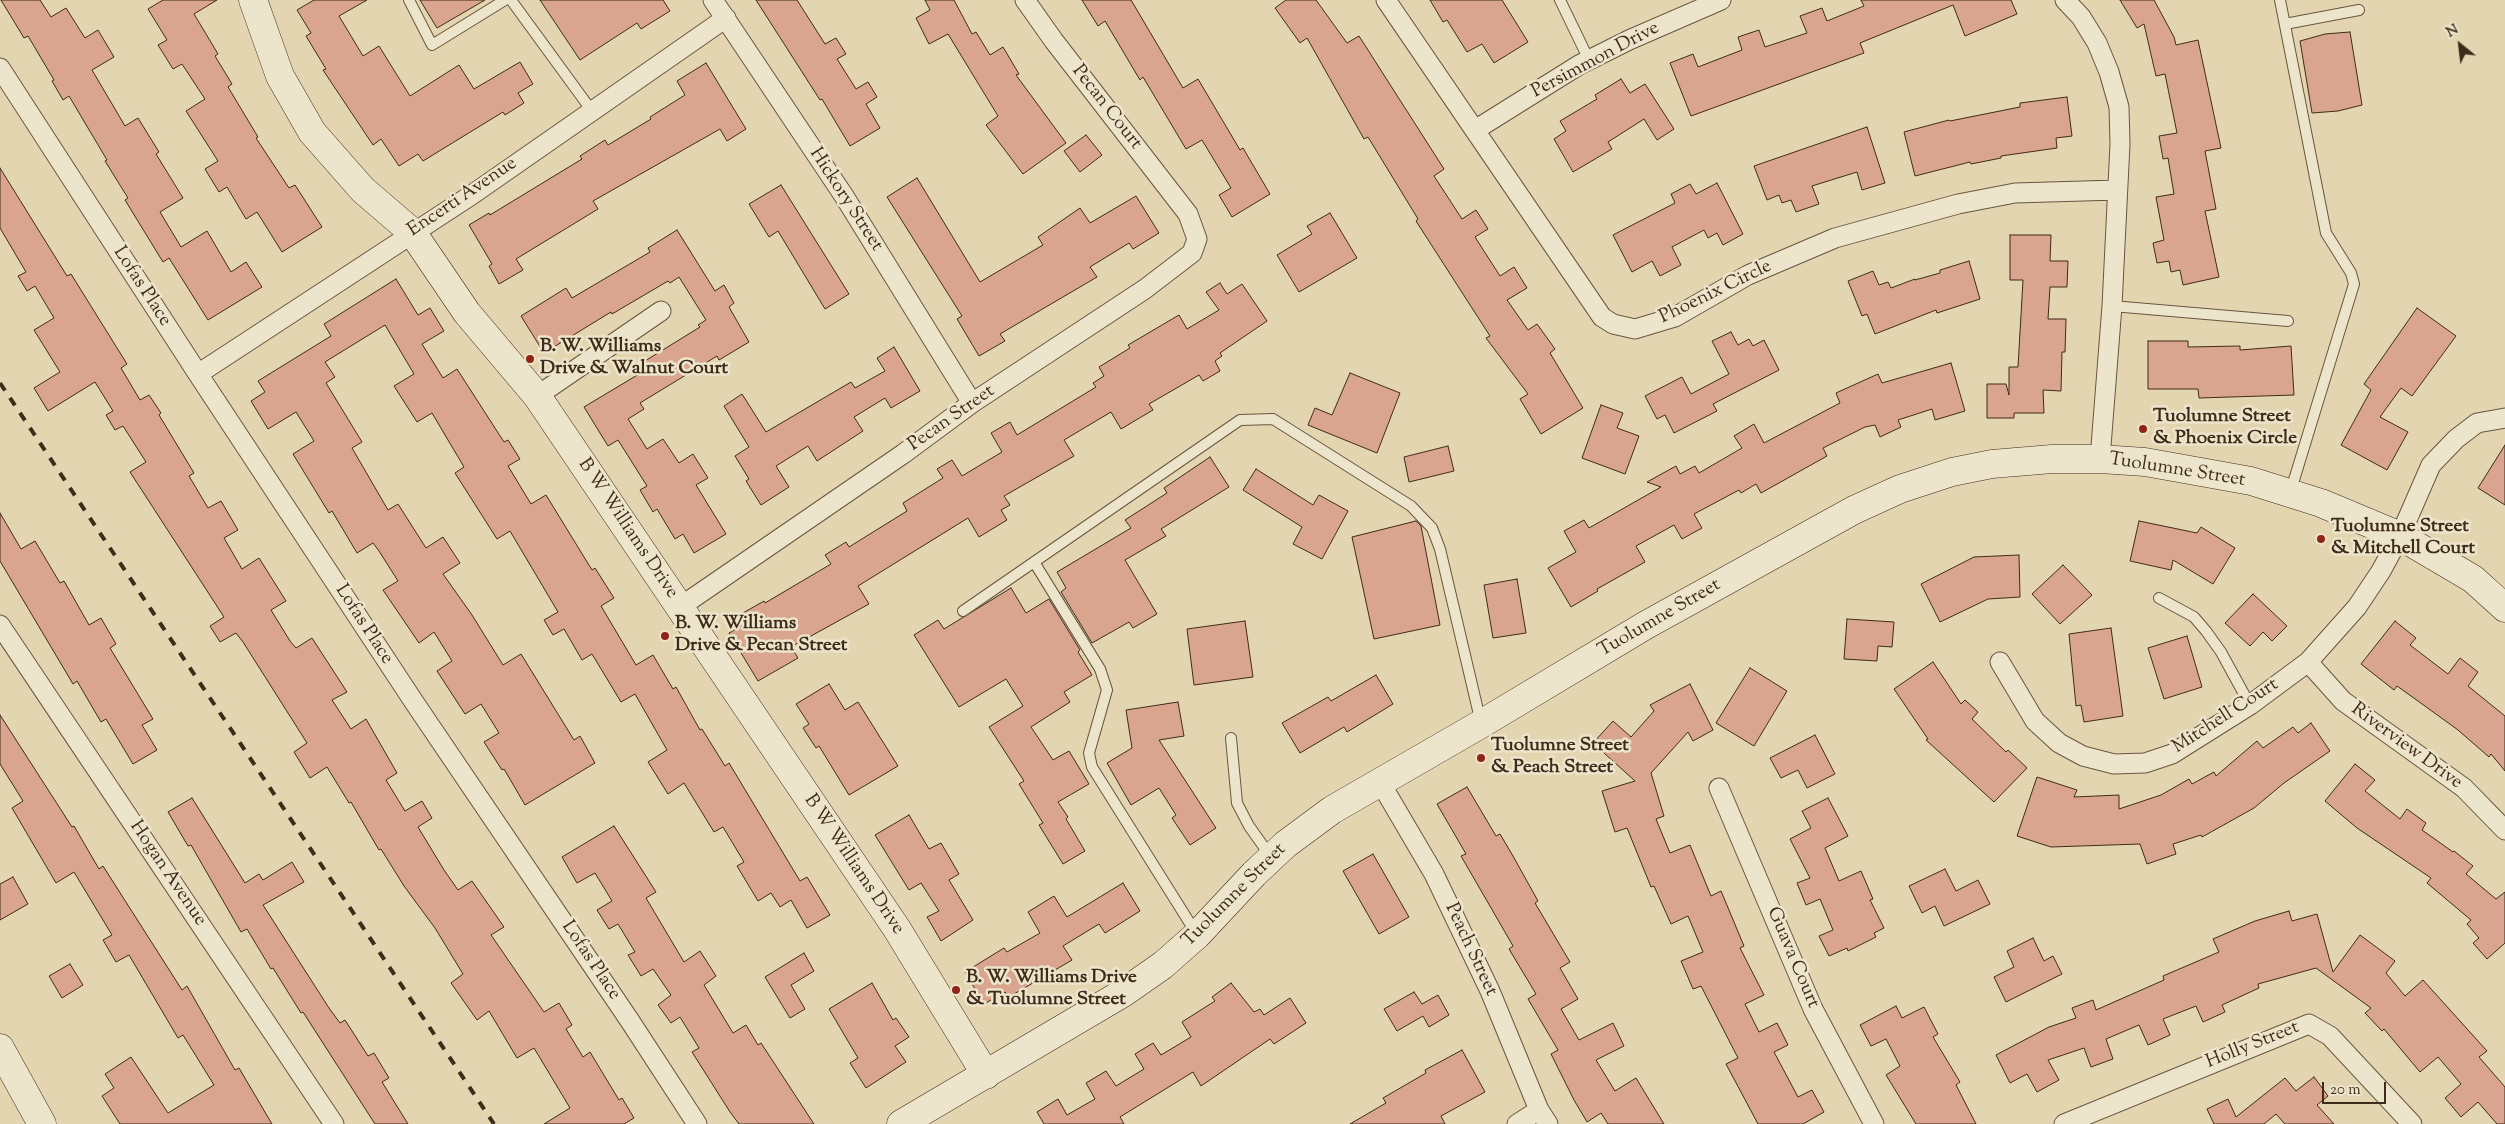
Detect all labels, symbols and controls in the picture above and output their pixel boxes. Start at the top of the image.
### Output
street label: Persimmon Drive [1528,18,1664,104]
north arrow [2435,20,2485,70]
text: N [2443,20,2462,43]
street label: Pecan Court [1066,61,1146,155]
street label: Hickory Street [803,144,887,256]
street label: Encerti Avenue [404,153,522,243]
street label: Lofas Place [107,243,175,331]
street label: Phoenix Circle [1656,256,1776,330]
place label: B. W. Williams Drive & Walnut Court [540,337,728,381]
marker: B. W. Williams Drive & Walnut Court [524,353,536,365]
street label: Pecan Street [904,381,1000,457]
place label: Tuolumne Street & Phoenix Circle [2153,407,2297,451]
marker: Tuolumne Street & Phoenix Circle [2137,423,2149,435]
street label: Tuolumne Street [2107,449,2247,493]
street label: B W Williams Drive [572,455,682,603]
place label: Tuolumne Street & Mitchell Court [2331,517,2475,561]
marker: Tuolumne Street & Mitchell Court [2315,533,2327,545]
street label: Tuolumne Street [1595,575,1725,663]
street label: Lofas Place [329,581,397,669]
place label: B. W. Williams Drive & Pecan Street [675,614,847,658]
marker: B. W. Williams Drive & Pecan Street [659,630,671,642]
street label: Mitchell Court [2169,674,2283,760]
street label: Riverview Drive [2346,699,2466,795]
place label: Tuolumne Street & Peach Street [1491,736,1629,780]
marker: Tuolumne Street & Peach Street [1475,752,1487,764]
street label: B W Williams Drive [798,791,908,939]
street label: Hogan Avenue [123,817,211,931]
street label: Tuolumne Street [1178,839,1292,953]
street label: Peach Street [1439,900,1501,1000]
street label: Guava Court [1761,904,1823,1012]
street label: Lofas Place [555,917,625,1005]
place label: B. W. Williams Drive & Tuolumne Street [966,968,1137,1012]
marker: B. W. Williams Drive & Tuolumne Street [950,984,962,996]
street label: Holly Street [2203,1017,2303,1075]
scale bar [2325,1072,2389,1104]
text: 20 m [2330,1080,2361,1101]

